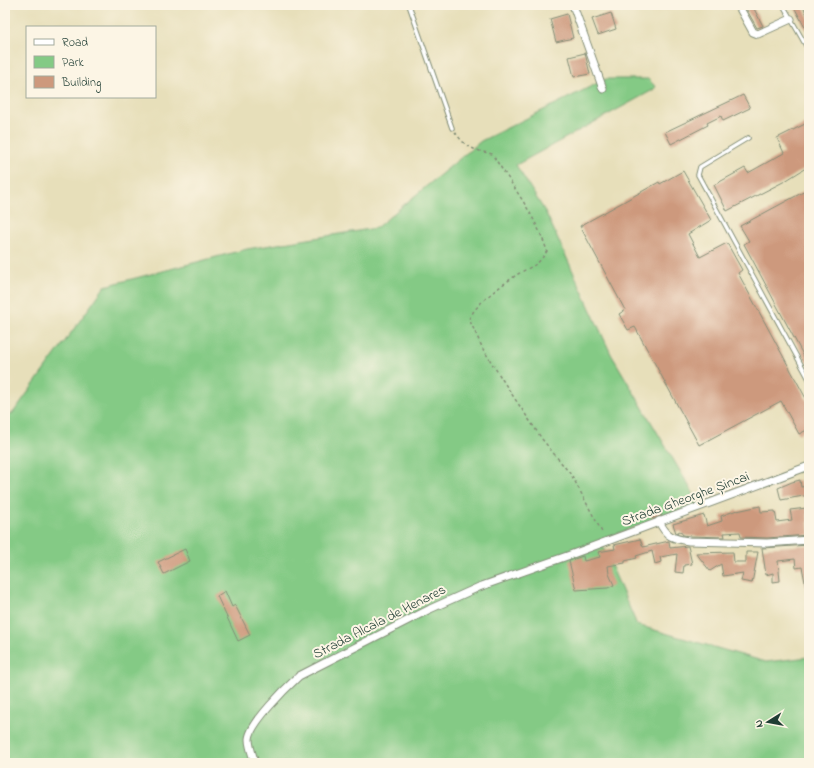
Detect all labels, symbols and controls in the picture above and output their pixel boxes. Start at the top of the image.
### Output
legend [26,26,156,98]
text: Road [62,34,88,52]
text: Park [62,54,84,72]
text: Building [61,74,101,93]
street label: Strada Gheorghe Șincai [619,467,753,533]
street label: Strada Alcala de Henares [309,580,450,665]
north arrow [748,702,788,742]
text: N [751,719,768,729]

